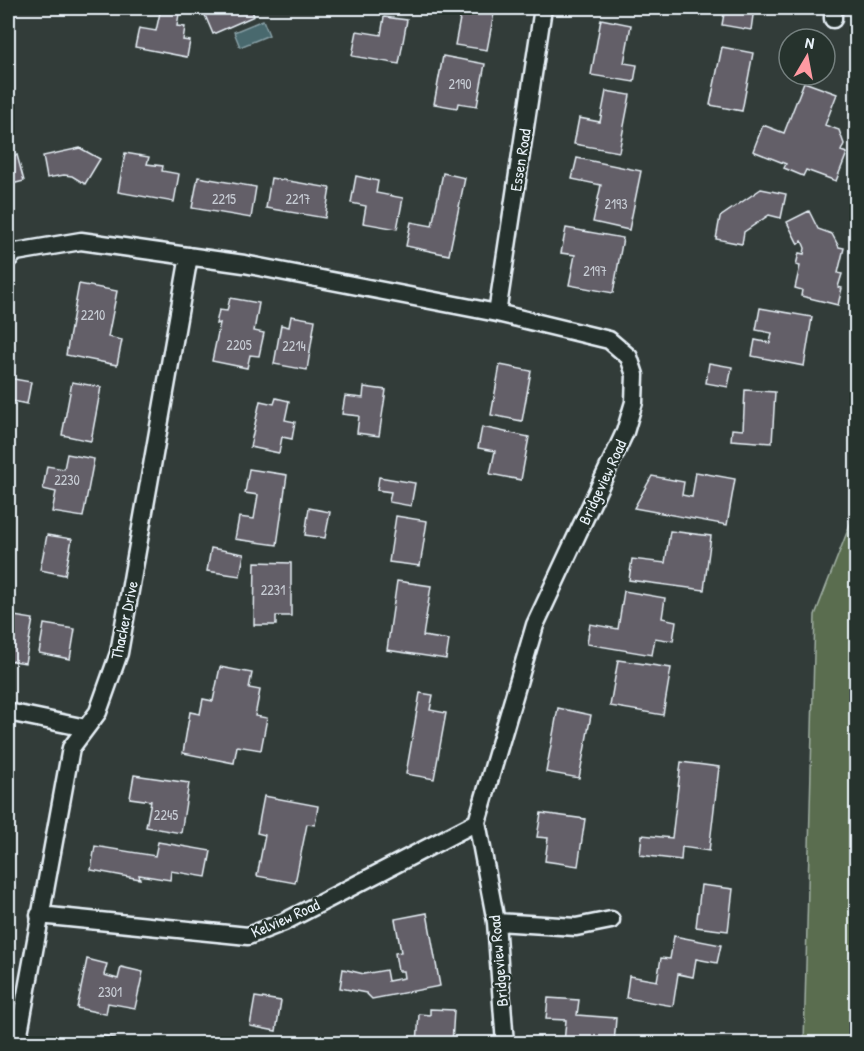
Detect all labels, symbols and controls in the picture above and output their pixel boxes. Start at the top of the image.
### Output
north arrow [777,27,837,87]
text: N [804,31,816,54]
house number: 2190 [448,74,472,93]
street label: Essen Road [504,127,536,193]
house number: 2215 [212,189,236,208]
house number: 2217 [285,189,311,208]
house number: 2193 [604,194,628,213]
house number: 2197 [583,261,607,280]
house number: 2210 [81,305,105,324]
house number: 2205 [226,335,252,354]
house number: 2214 [282,336,306,355]
street label: Bridgeview Road [573,436,631,528]
house number: 2230 [54,470,80,489]
street label: Thacker Drive [105,578,143,661]
house number: 2231 [261,580,285,599]
house number: 2245 [154,805,178,824]
street label: Kelview Road [247,893,323,943]
street label: Bridgeview Road [483,915,513,1007]
house number: 2301 [98,982,122,1001]

